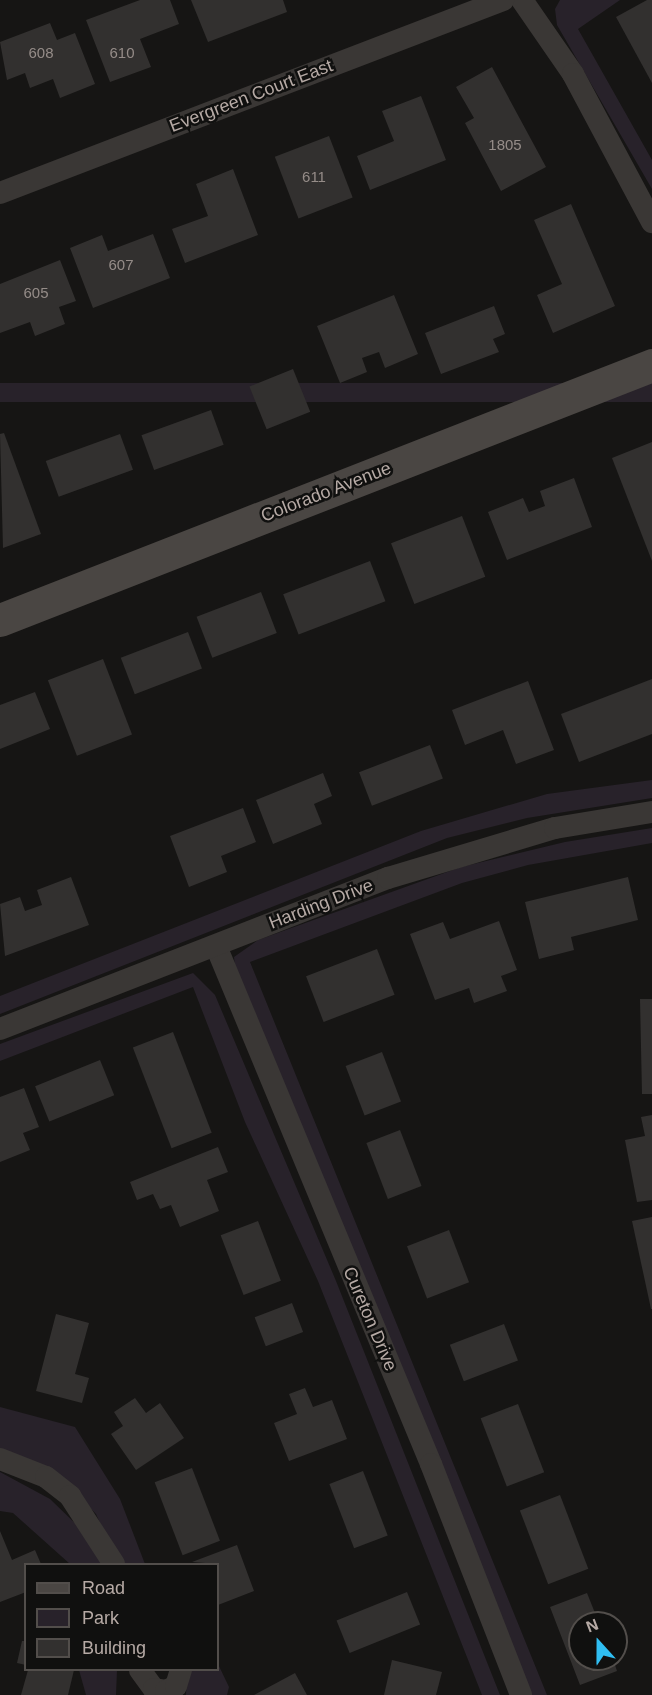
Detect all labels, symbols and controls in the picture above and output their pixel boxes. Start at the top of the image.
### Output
house number: 608 [28,44,54,62]
house number: 610 [109,44,135,62]
street label: Evergreen Court East [166,55,336,137]
house number: 1805 [488,136,522,154]
house number: 611 [302,168,326,186]
house number: 607 [108,256,134,274]
house number: 605 [23,284,49,302]
street label: Colorado Avenue [257,457,395,527]
street label: Harding Drive [266,874,376,934]
street label: Cureton Drive [338,1264,402,1374]
legend [24,1563,219,1671]
text: Road [82,1578,125,1598]
text: Park [82,1608,119,1628]
north arrow [568,1611,628,1671]
text: N [584,1616,601,1636]
text: Building [82,1638,146,1658]

